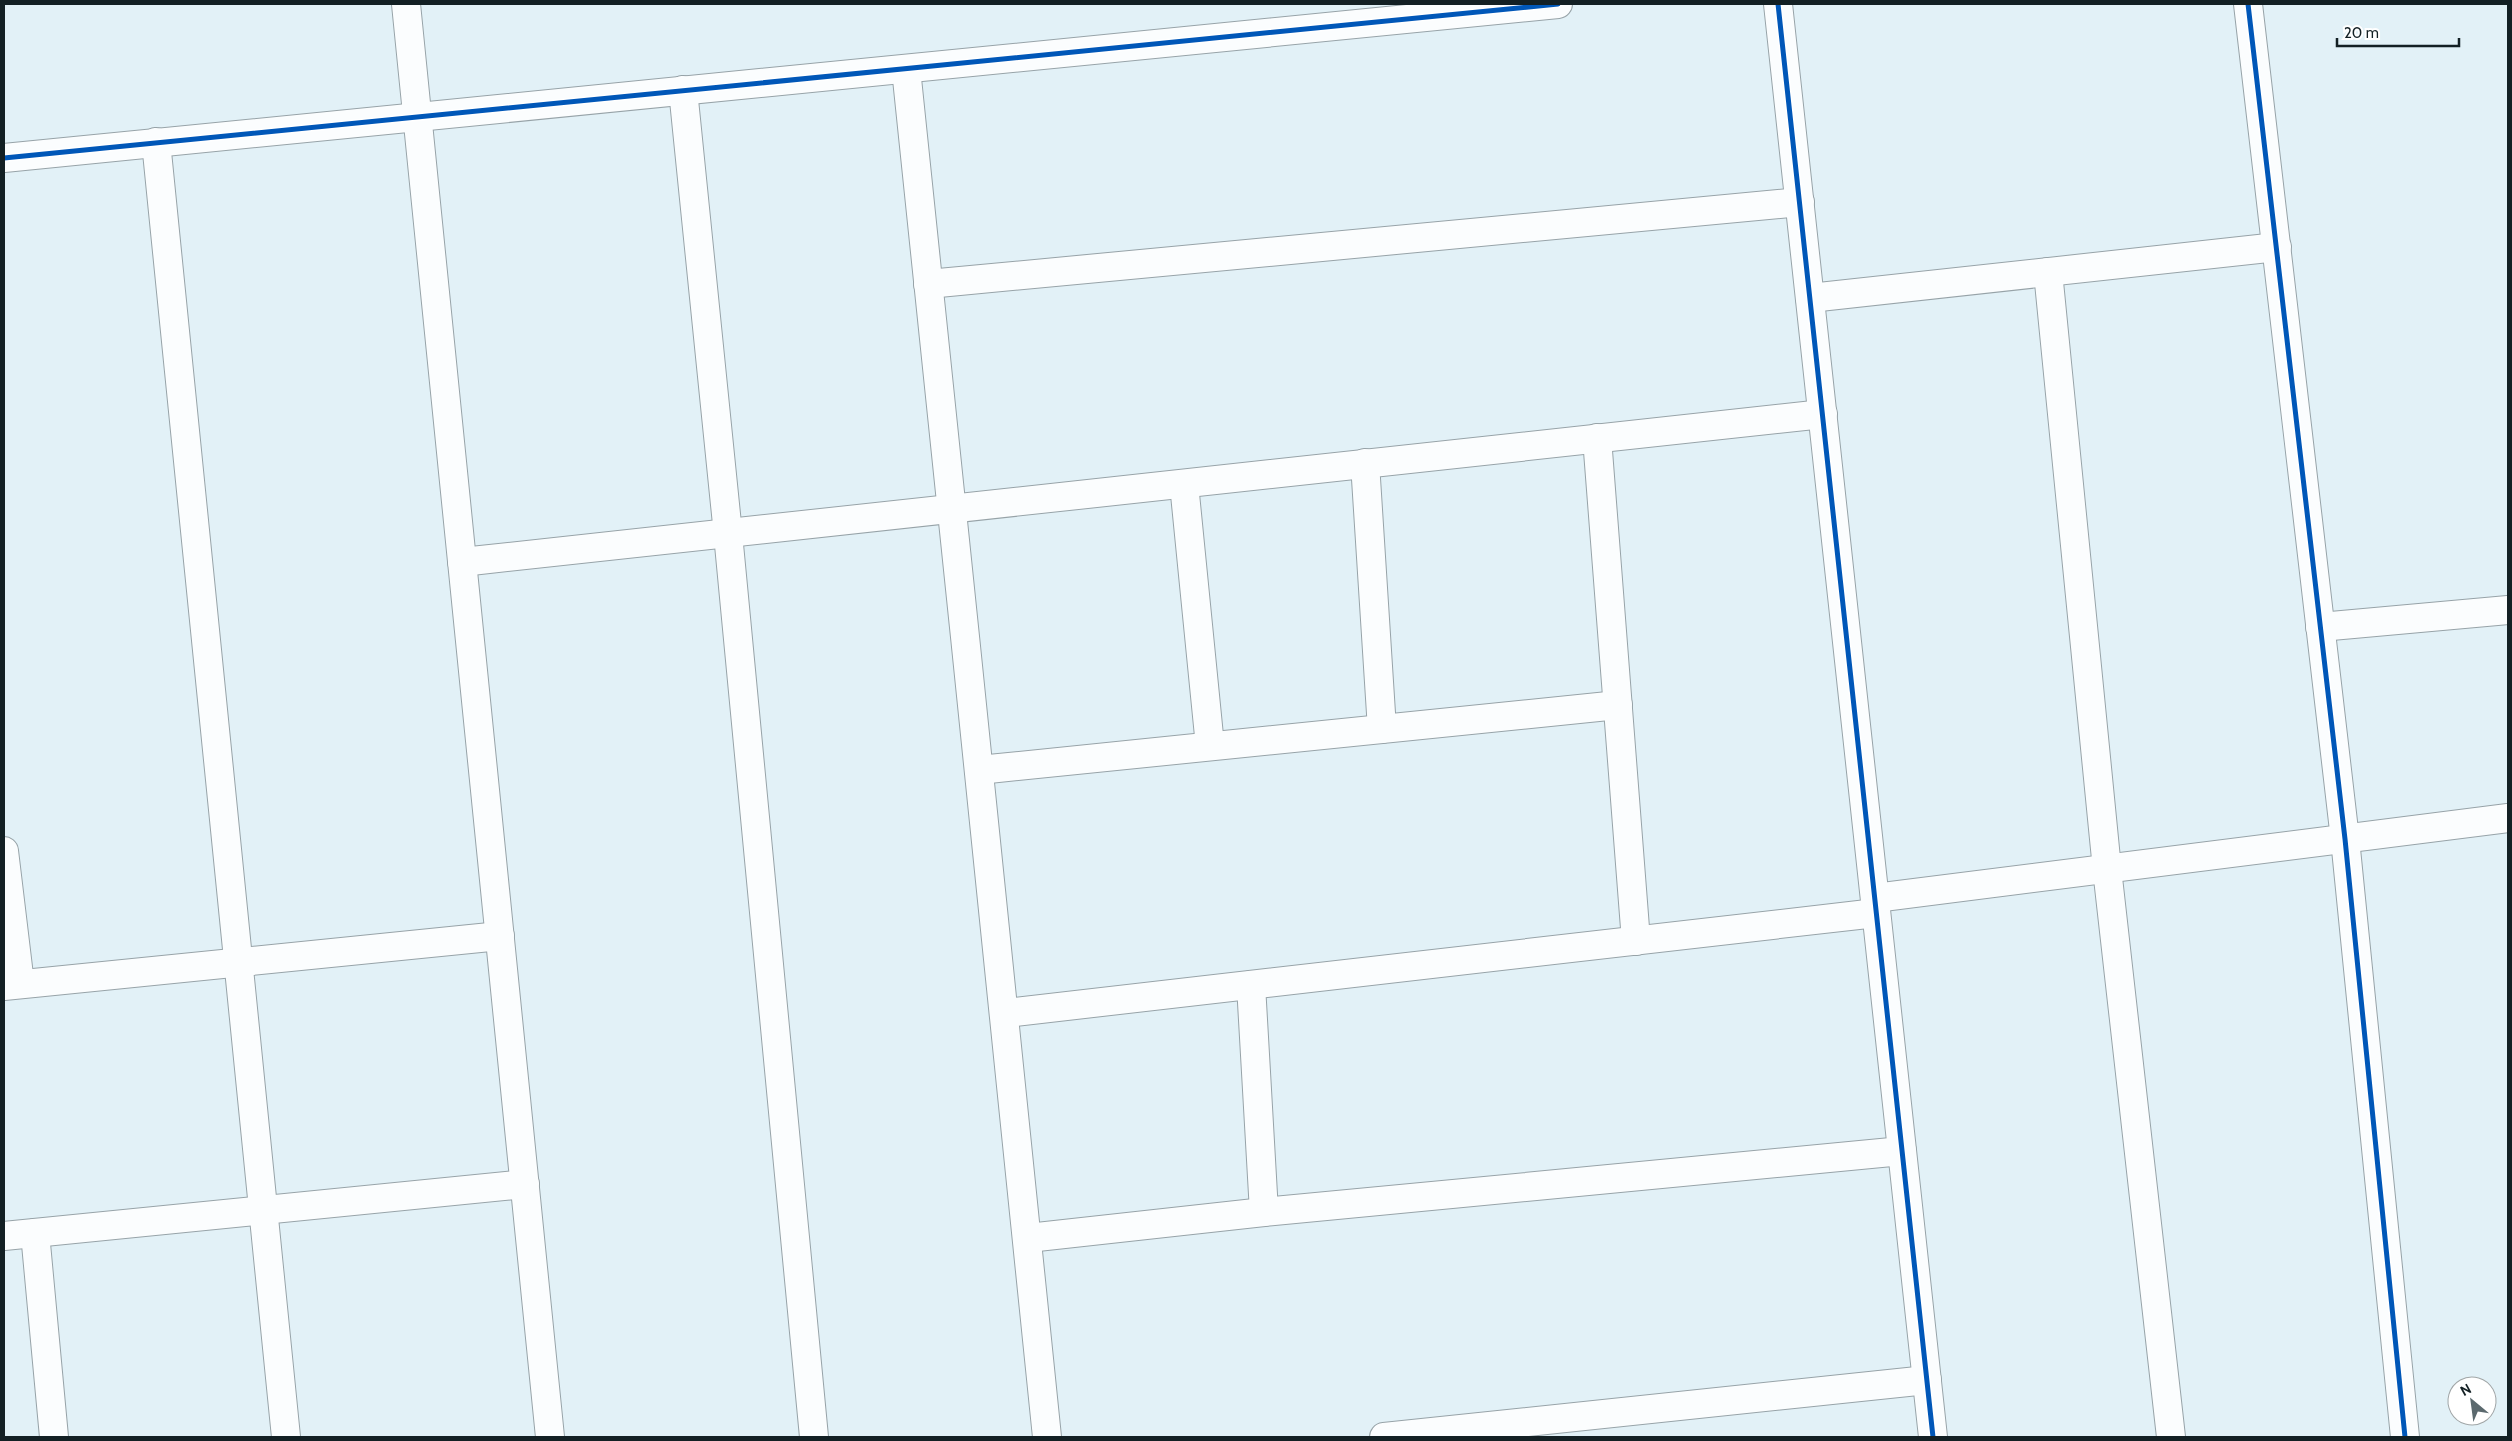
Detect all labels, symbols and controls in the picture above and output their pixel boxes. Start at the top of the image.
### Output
scale bar [2337,15,2460,47]
text: 20 m [2344,24,2379,42]
north arrow [2447,1376,2497,1426]
text: N [2457,1379,2474,1400]

